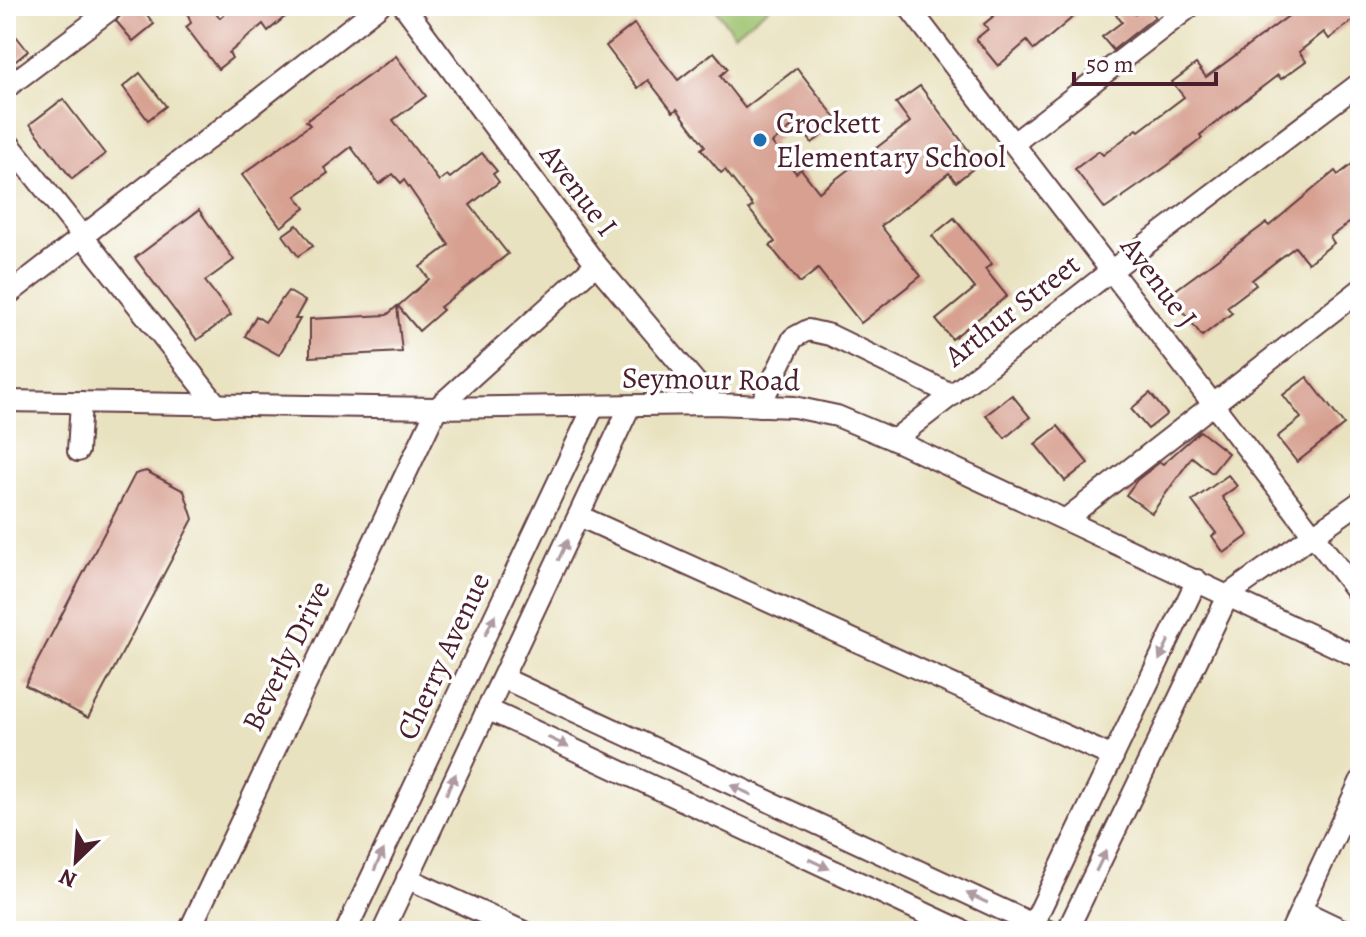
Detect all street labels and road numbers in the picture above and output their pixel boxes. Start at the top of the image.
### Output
street label: Avenue I [530,135,627,244]
street label: Avenue J [1111,227,1207,336]
street label: Arthur Street [935,244,1088,376]
street label: Seymour Road [622,357,801,401]
street label: Cherry Avenue [387,566,499,746]
street label: Beverly Drive [232,574,340,738]

